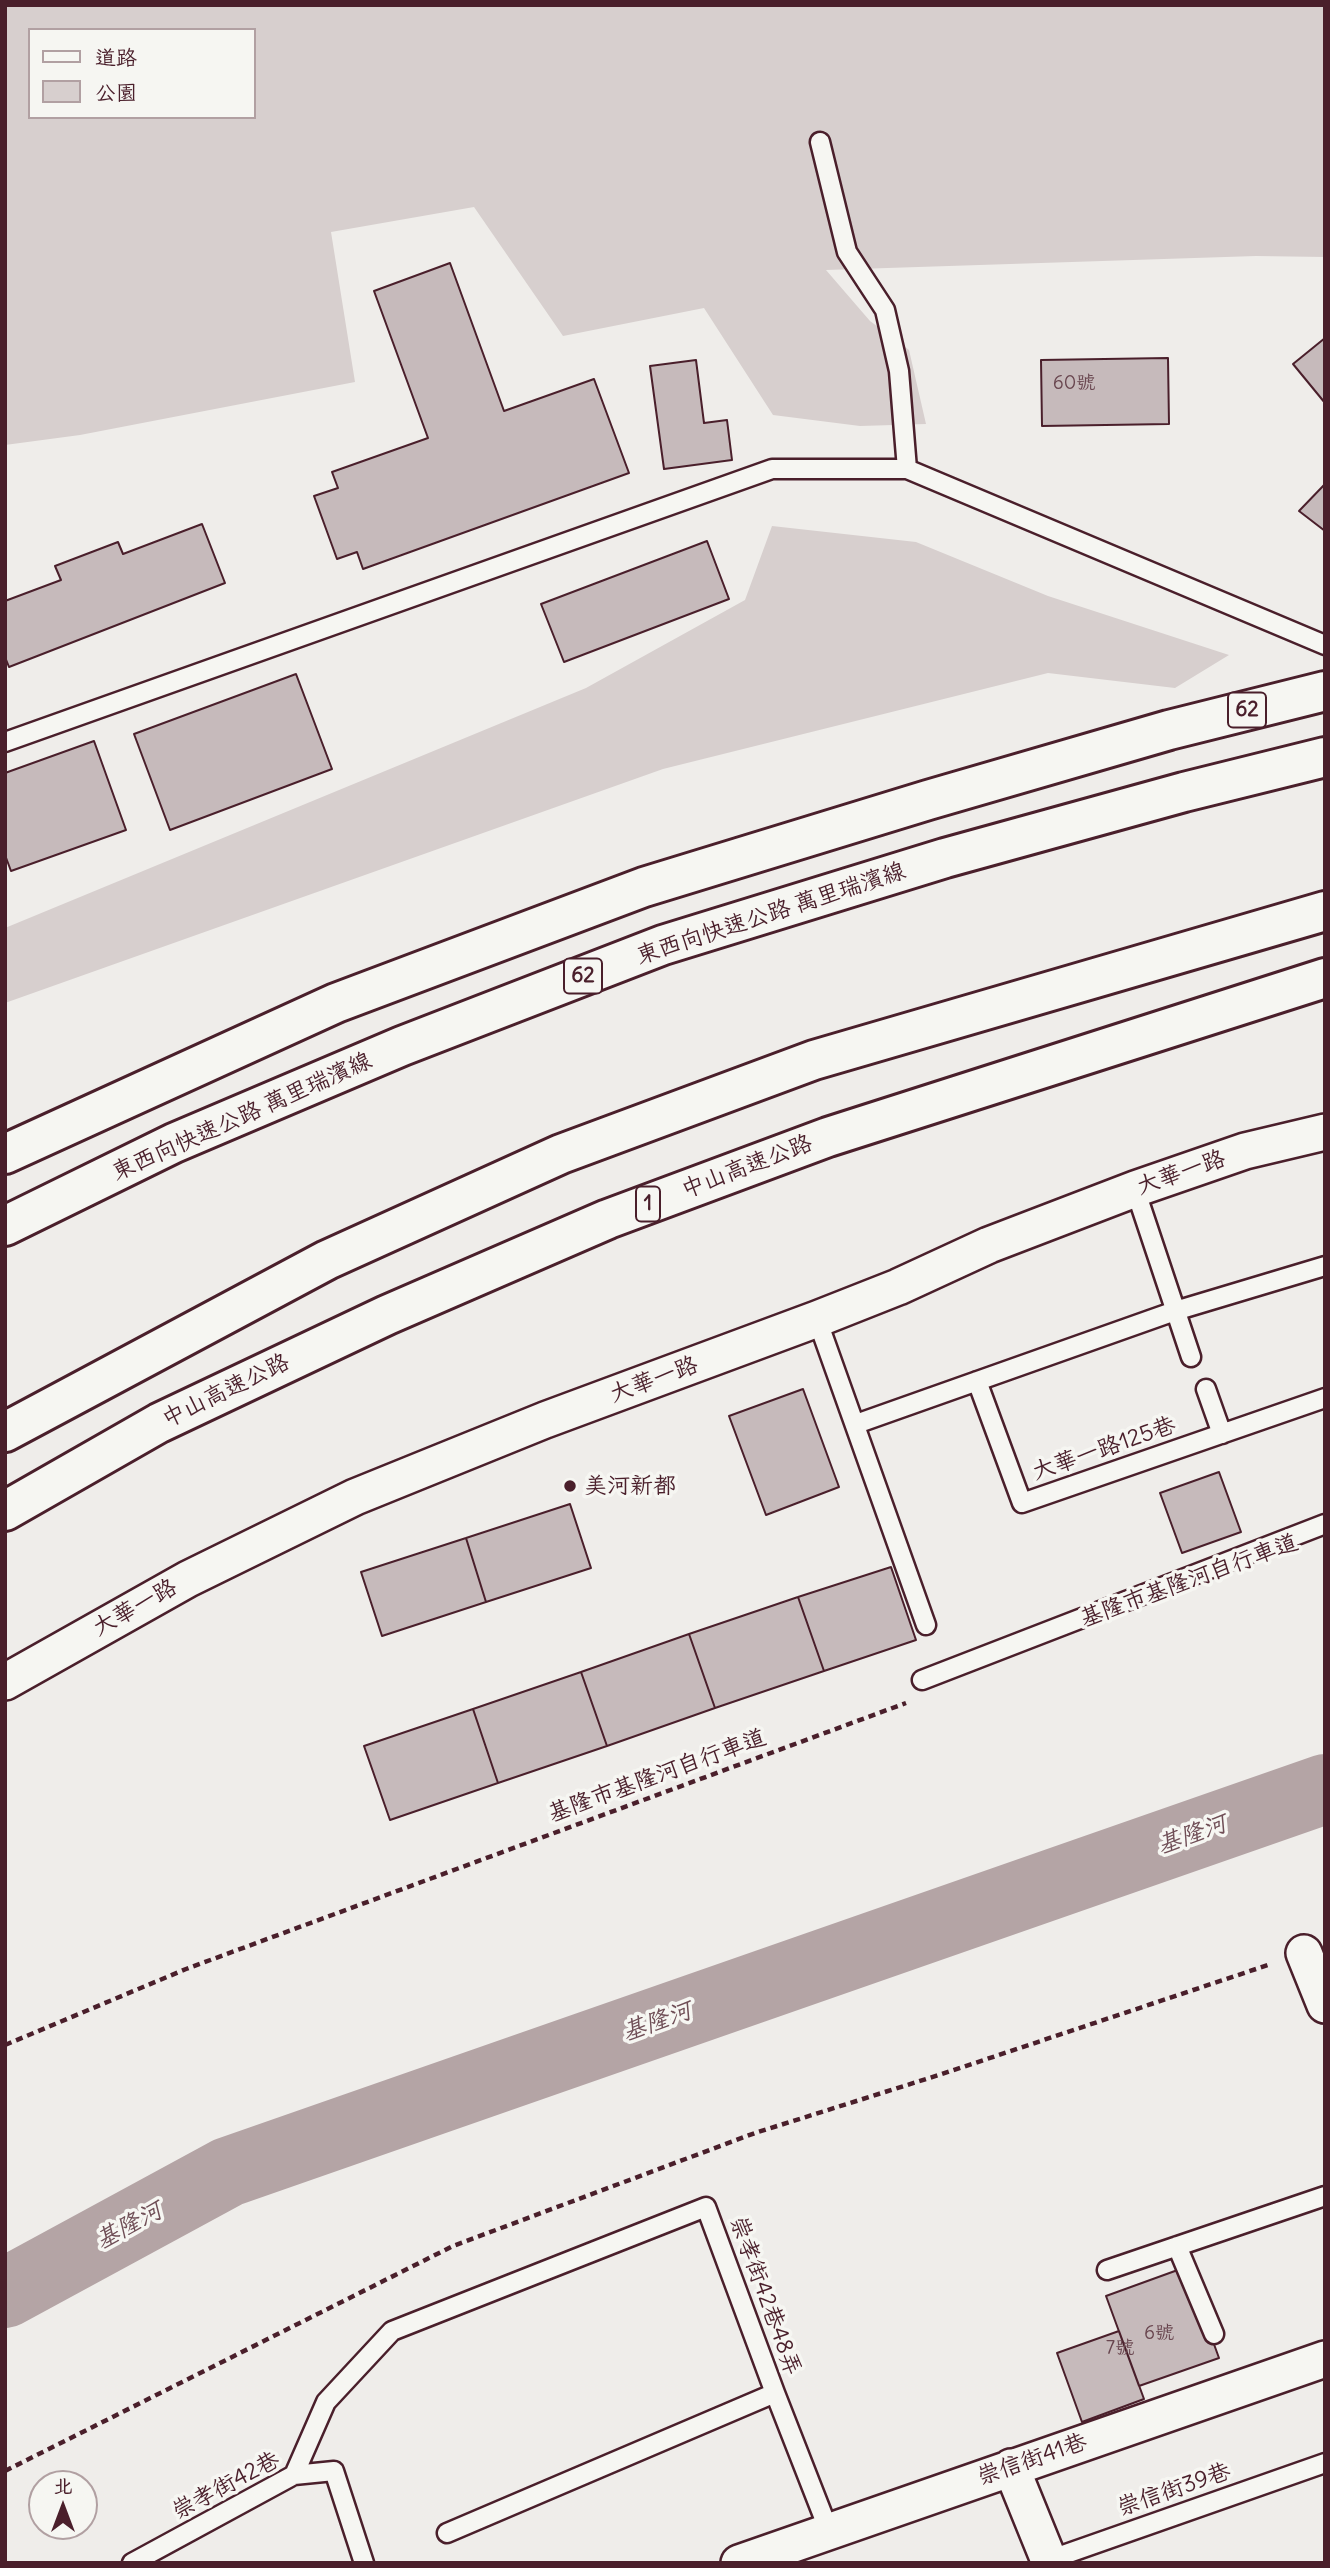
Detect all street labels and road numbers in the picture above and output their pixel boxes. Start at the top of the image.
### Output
road number: 62 [1228,692,1266,728]
street label: 東西向快速公路 萬里瑞濱線 [633,857,909,971]
road number: 62 [564,958,602,993]
street label: 東西向快速公路 萬里瑞濱線 [108,1047,376,1187]
street label: 中山高速公路 [678,1129,816,1205]
street label: 大華一路 [1133,1145,1229,1201]
road number: 1 [636,1186,660,1222]
street label: 中山高速公路 [158,1348,294,1434]
street label: 大華一路 [606,1351,702,1409]
street label: 大華一路125巷 [1029,1412,1179,1486]
street label: 基隆市基隆河自行車道 [1076,1529,1302,1633]
street label: 大華一路 [88,1574,182,1642]
street label: 基隆市基隆河自行車道 [544,1724,770,1828]
street label: 崇孝街42巷48弄 [723,2213,807,2379]
street label: 崇信街41巷 [974,2428,1090,2492]
street label: 崇孝街42巷 [167,2446,285,2526]
street label: 崇信街39巷 [1114,2458,1234,2522]

